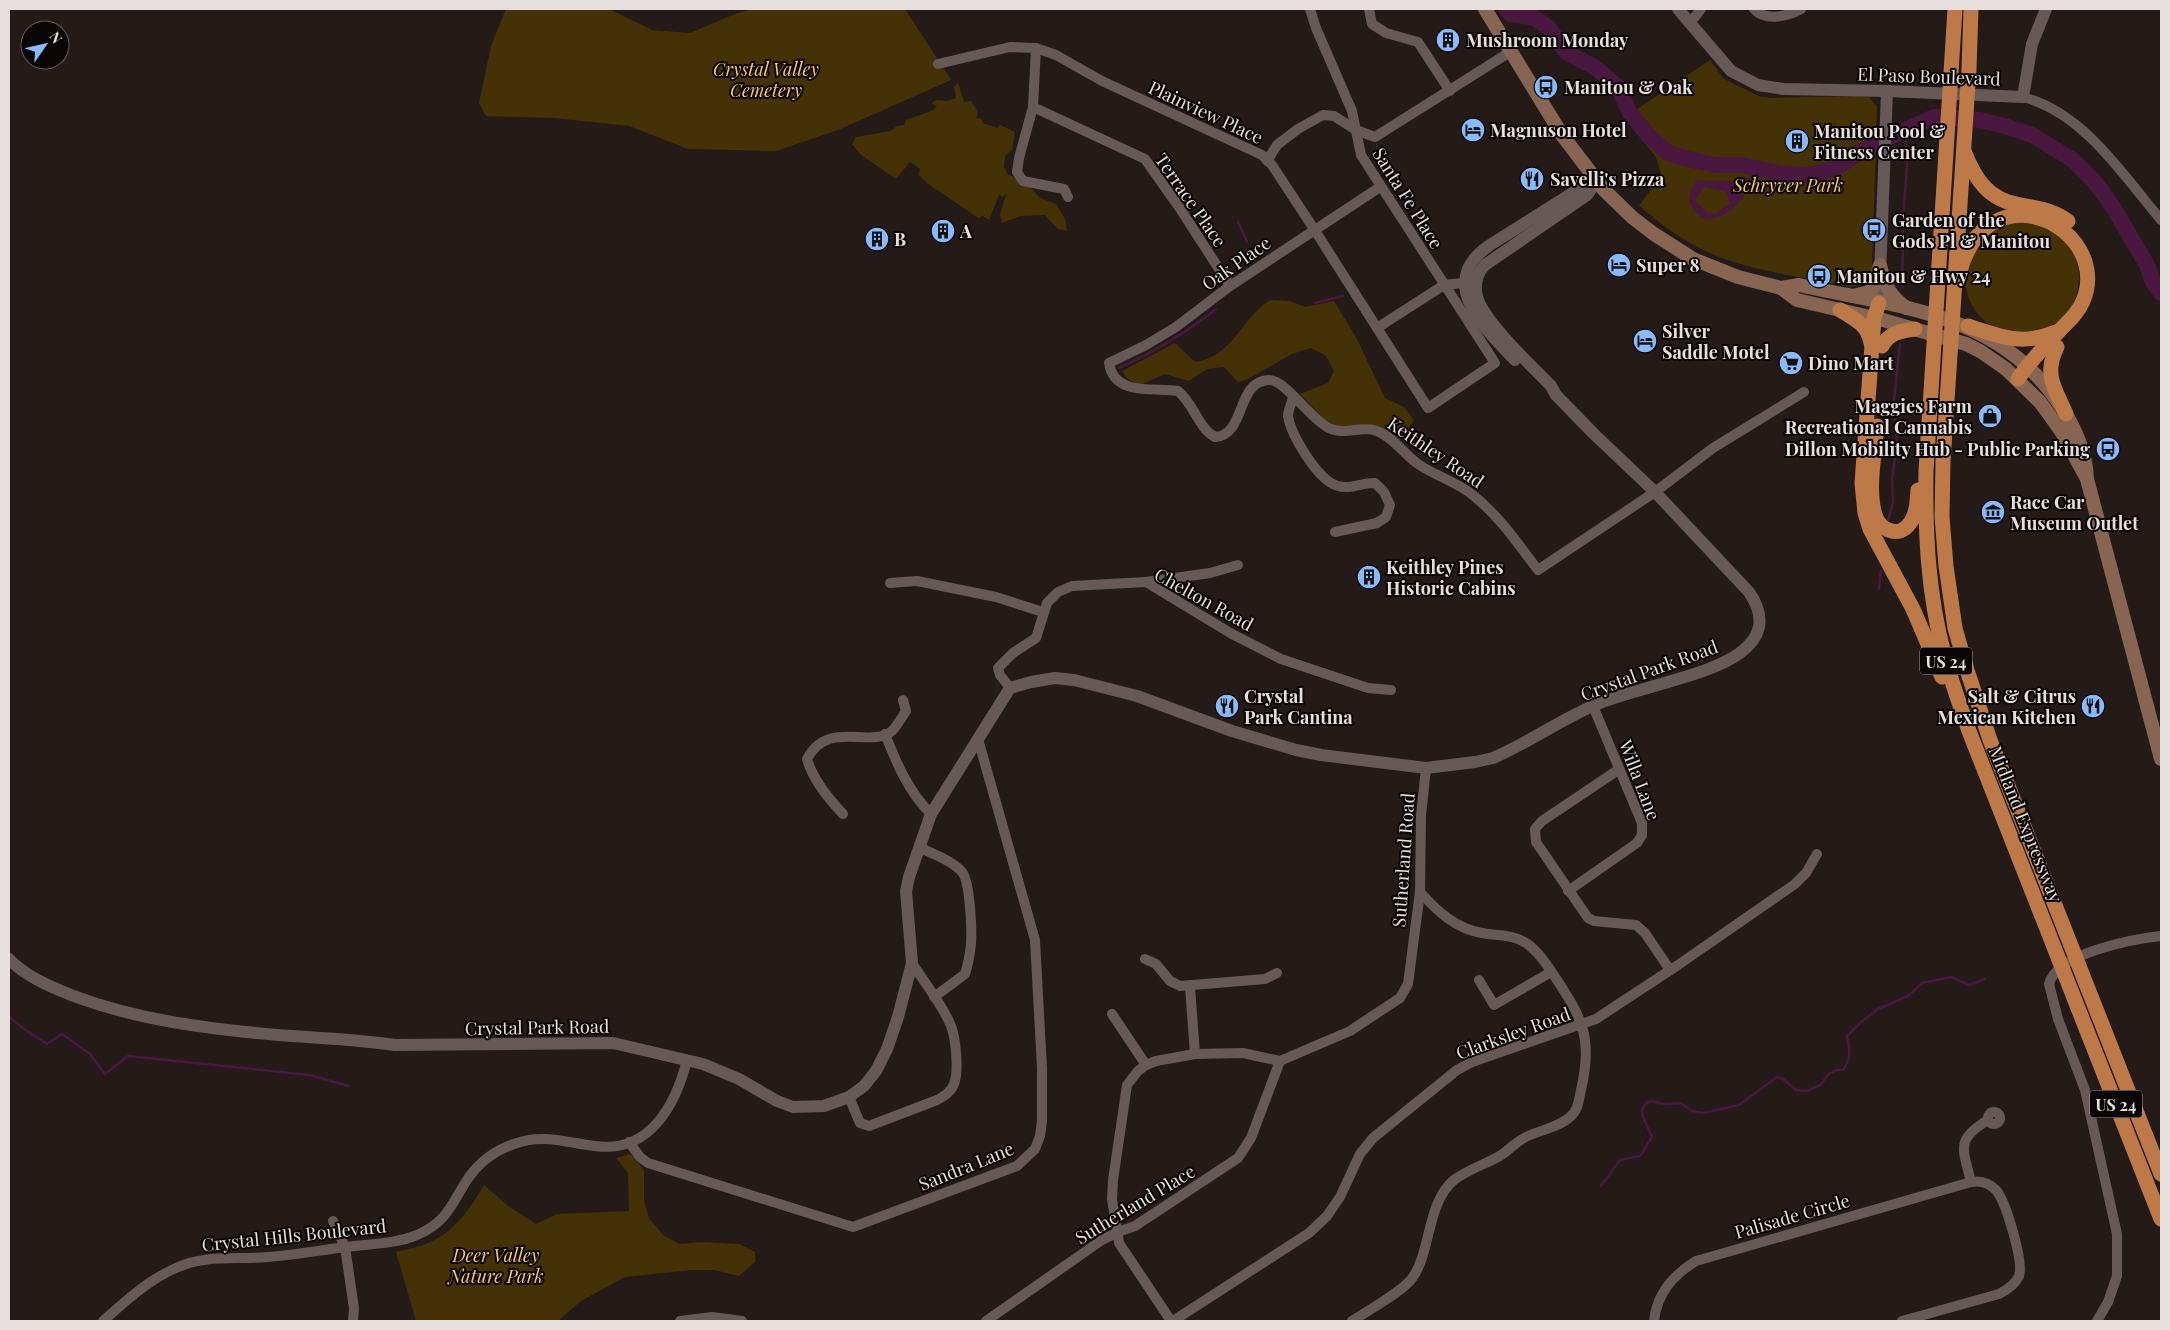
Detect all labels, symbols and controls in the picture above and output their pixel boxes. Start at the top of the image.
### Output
north arrow [20,20,70,70]
building icon: Mushroom Monday [1435,27,1461,53]
text: N [45,28,67,47]
place label: Mushroom Monday [1466,28,1629,52]
park label: Crystal Valley Cemetery [713,57,819,102]
street label: El Paso Boulevard [1857,62,2002,91]
bus stop icon: Manitou & Oak [1533,74,1559,100]
street label: Plainview Place [1145,75,1267,149]
place label: Manitou & Oak [1564,75,1693,99]
hotel icon: Magnuson Hotel [1460,117,1486,143]
place label: Magnuson Hotel [1490,118,1627,142]
place label: Manitou Pool & Fitness Center [1814,119,1946,164]
building icon: Manitou Pool & Fitness Center [1784,128,1810,154]
street label: Santa Fe Place [1367,143,1449,253]
street label: Terrace Place [1150,148,1232,252]
restaurant icon: Savelli's Pizza [1519,166,1545,192]
place label: Savelli's Pizza [1550,167,1665,191]
park label: Schryver Park [1732,173,1843,197]
place label: Garden of the Gods Pl & Manitou [1892,208,2050,253]
bus stop icon: Garden of the Gods Pl & Manitou [1861,217,1887,243]
building icon: A [930,218,956,244]
place label: A [959,219,973,243]
building icon: B [864,226,890,252]
place label: B [894,227,906,251]
street label: Oak Place [1197,231,1275,295]
hotel icon: Super 8 [1606,252,1632,278]
place label: Super 8 [1636,253,1700,277]
bus stop icon: Manitou & Hwy 24 [1806,263,1832,289]
place label: Manitou & Hwy 24 [1836,264,1991,288]
place label: Silver Saddle Motel [1662,319,1770,364]
hotel icon: Silver Saddle Motel [1632,328,1658,354]
supermarket icon: Dino Mart [1778,350,1804,376]
place label: Dino Mart [1808,351,1894,375]
place label: Maggies Farm Recreational Cannabis [1785,394,1973,439]
shop icon: Maggies Farm Recreational Cannabis [1977,403,2003,429]
street label: Keithley Road [1383,411,1489,493]
bus stop icon: Dillon Mobility Hub - Public Parking [2095,436,2121,462]
place label: Dillon Mobility Hub - Public Parking [1785,437,2090,461]
place label: Race Car Museum Outlet [2010,490,2139,535]
museum icon: Race Car Museum Outlet [1980,499,2006,525]
place label: Keithley Pines Historic Cabins [1386,555,1516,600]
street label: Chelton Road [1150,562,1258,636]
building icon: Keithley Pines Historic Cabins [1356,564,1382,590]
street label: Crystal Park Road [1577,634,1721,706]
road number: US 24 [1920,648,1972,674]
place label: Crystal Park Cantina [1244,684,1353,729]
place label: Salt & Citrus Mexican Kitchen [1937,684,2076,729]
restaurant icon: Crystal Park Cantina [1214,693,1240,719]
restaurant icon: Salt & Citrus Mexican Kitchen [2080,693,2106,719]
street label: Willa Lane [1613,736,1666,824]
street label: Midland Expressway [1984,742,2068,906]
street label: Sutherland Road [1386,791,1420,928]
street label: Clarksley Road [1452,1001,1574,1065]
street label: Crystal Park Road [465,1014,610,1040]
road number: US 24 [2090,1090,2142,1118]
street label: Sandra Lane [915,1136,1017,1196]
street label: Sutherland Place [1071,1159,1199,1249]
street label: Palisade Circle [1732,1188,1852,1244]
street label: Crystal Hills Boulevard [201,1213,388,1257]
park label: Deer Valley Nature Park [447,1243,543,1288]

